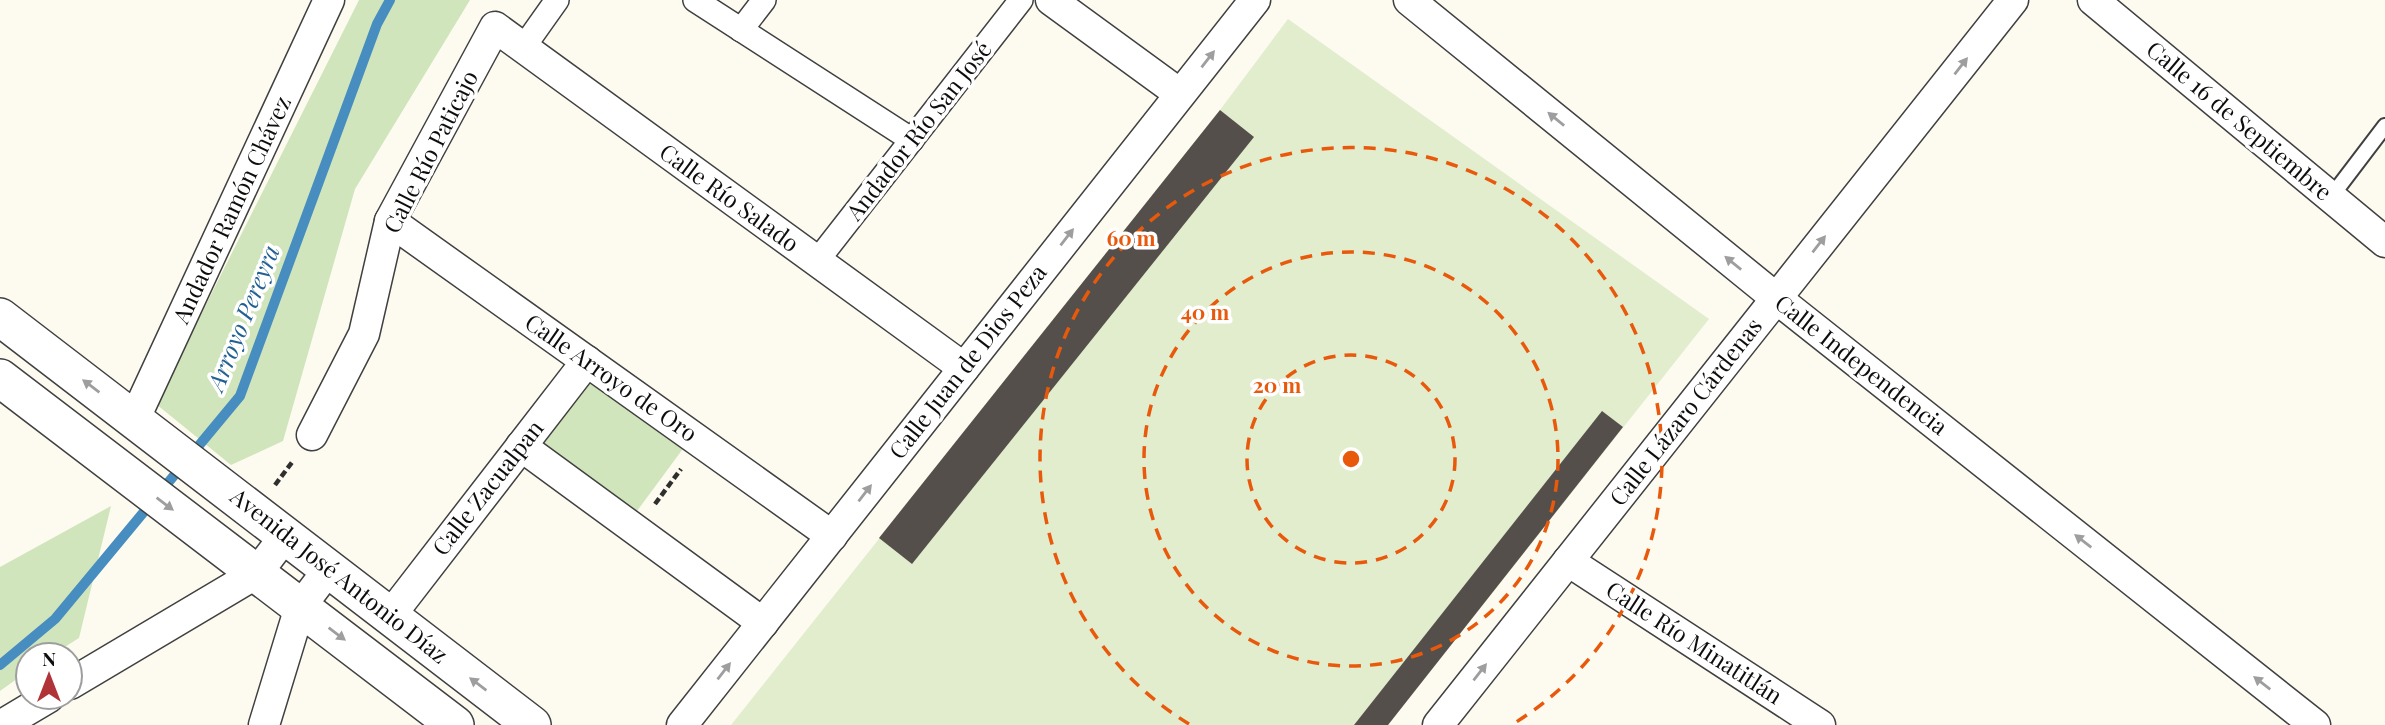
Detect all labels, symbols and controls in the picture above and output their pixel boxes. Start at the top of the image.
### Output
street label: Calle 16 de Septiembre [2141,33,2339,207]
street label: Andador Río San José [837,34,998,227]
one-way arrow [1200,50,1215,67]
one-way arrow [1953,57,1968,74]
street label: Calle Río Paticajo [375,65,484,238]
street label: Andador Ramón Chávez [164,91,297,329]
one-way arrow [1548,112,1565,127]
street label: Calle Río Salado [654,136,806,258]
text: 60 m [1106,223,1156,251]
one-way arrow [1059,229,1074,246]
one-way arrow [1812,235,1826,253]
water label: Arroyo Pereyra [197,240,286,398]
one-way arrow [1724,255,1742,270]
street label: Calle Juan de Dios Peza [881,257,1053,465]
street label: Calle Independencia [1769,287,1955,441]
text: 40 m [1181,297,1229,325]
street label: Calle Arroyo de Oro [520,306,704,448]
street label: Calle Lázaro Cárdenas [1602,311,1768,511]
text: 20 m [1253,370,1301,398]
one-way arrow [82,380,100,394]
street label: Calle Zacualpan [424,413,550,561]
centre of rings [1339,447,1363,471]
street label: Avenida José Antonio Díaz [224,479,455,670]
one-way arrow [858,484,873,502]
one-way arrow [156,496,174,510]
one-way arrow [2075,534,2093,549]
street label: Calle Río Minatitlán [1601,573,1789,711]
one-way arrow [327,627,345,642]
north arrow [14,641,84,711]
text: N [42,645,56,671]
one-way arrow [717,663,732,681]
one-way arrow [1472,663,1487,680]
one-way arrow [2253,675,2271,690]
one-way arrow [469,677,487,691]

